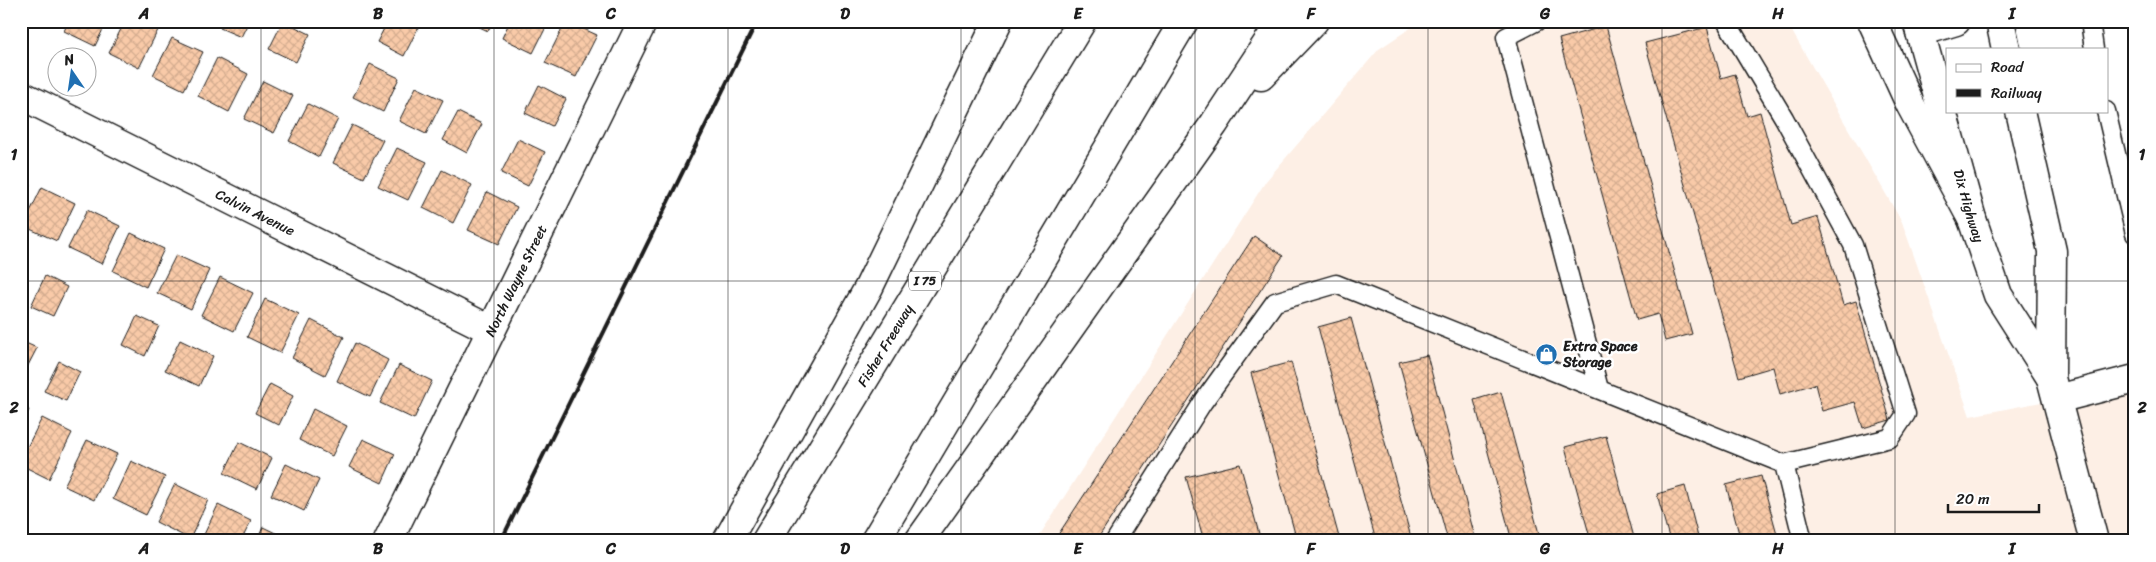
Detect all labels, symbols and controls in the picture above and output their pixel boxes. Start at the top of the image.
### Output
text: A [138,0,149,28]
text: B [373,0,384,28]
text: C [605,0,617,28]
text: D [840,0,850,28]
text: E [1074,0,1084,28]
text: F [1306,0,1317,28]
text: G [1539,0,1551,28]
text: H [1771,0,1784,28]
text: I [2008,0,2017,28]
text: N [61,46,77,73]
north arrow [48,48,98,98]
legend [1946,48,2108,112]
text: Road [1991,54,2024,80]
text: Railway [1991,80,2042,106]
text: 1 [11,140,18,169]
text: 1 [2139,140,2146,169]
street label: Dix Highway [1946,166,1992,247]
street label: Calvin Avenue [211,182,299,243]
street label: North Wayne Street [478,220,554,341]
road number: I 75 [909,272,941,290]
street label: Fisher Freeway [850,298,920,392]
place label: Extra Space Storage [1562,334,1638,375]
shop icon: Extra Space Storage [1535,342,1559,366]
text: 2 [8,393,19,422]
text: 2 [2136,393,2147,422]
scale bar [1948,482,2040,514]
text: 20 m [1956,486,1990,512]
text: A [138,534,149,562]
text: B [373,534,384,562]
text: C [605,534,617,562]
text: D [840,534,850,562]
text: E [1074,534,1084,562]
text: F [1306,534,1317,562]
text: G [1539,534,1551,562]
text: H [1771,534,1784,562]
text: I [2008,534,2017,562]

